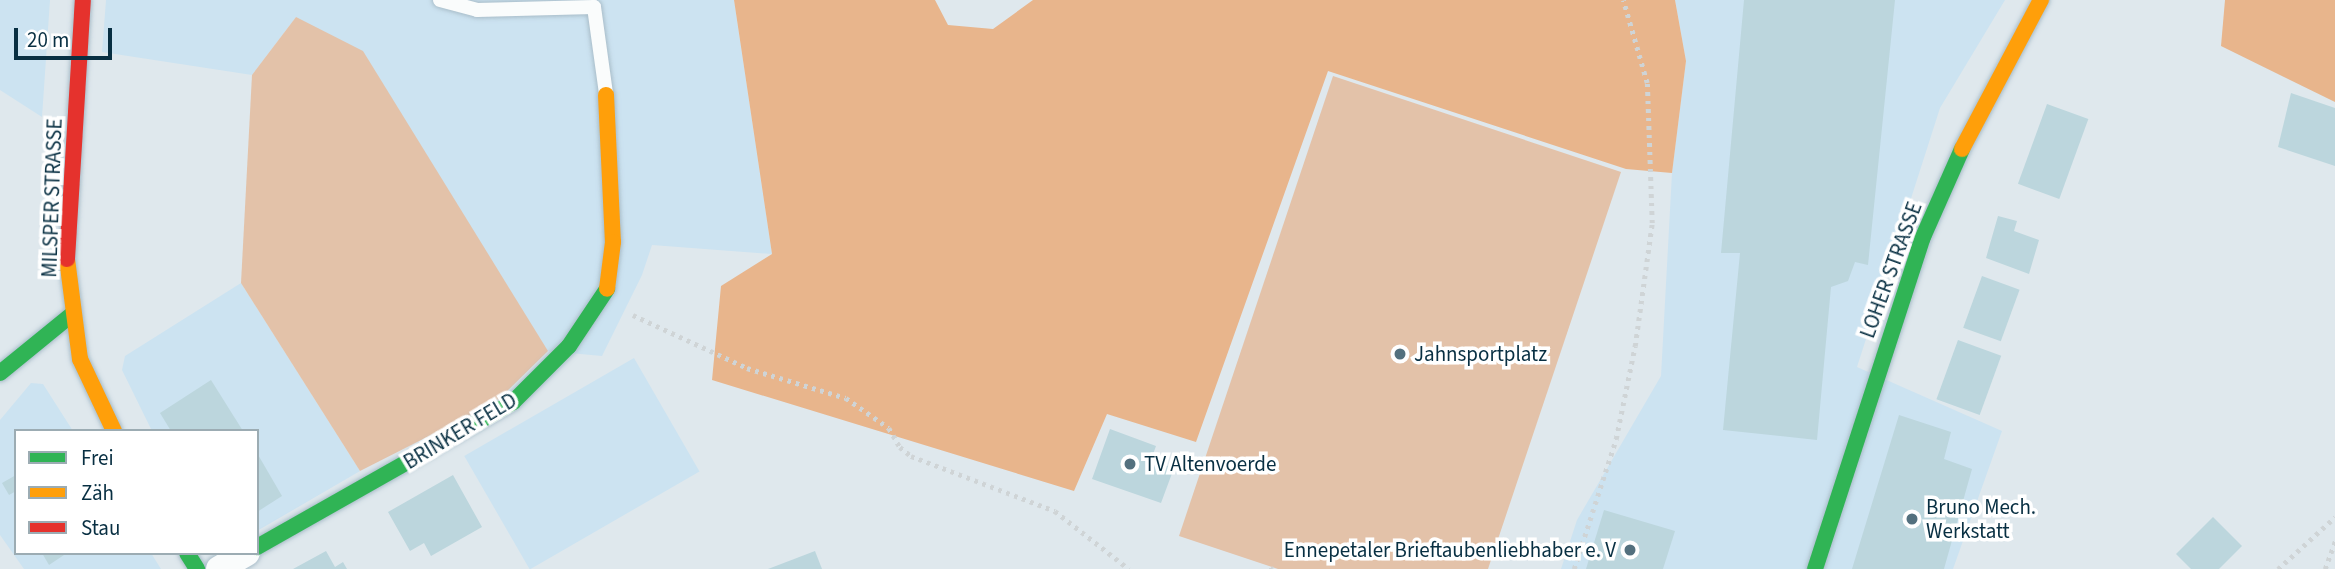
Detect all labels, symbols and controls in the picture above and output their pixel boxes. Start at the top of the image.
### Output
scale bar [18,14,116,58]
text: 20 m [27,25,69,55]
street label: MILSPER STRASSE [37,118,67,278]
street label: LOHER STRASSE [1855,198,1927,342]
place label: Jahnsportplatz [1414,341,1547,367]
marker: Jahnsportplatz [1392,346,1408,362]
street label: BRINKER FELD [399,387,521,475]
legend [14,429,259,555]
text: Frei [81,443,114,473]
place label: TV Altenvoerde [1144,451,1276,477]
marker: TV Altenvoerde [1122,456,1138,472]
text: Zäh [81,478,114,508]
place label: Bruno Mech. Werkstatt [1926,494,2036,544]
marker: Bruno Mech. Werkstatt [1904,511,1920,527]
text: Stau [81,513,120,543]
place label: Ennepetaler Brieftaubenliebhaber e. V [1284,537,1616,563]
marker: Ennepetaler Brieftaubenliebhaber e. V [1622,542,1638,558]

